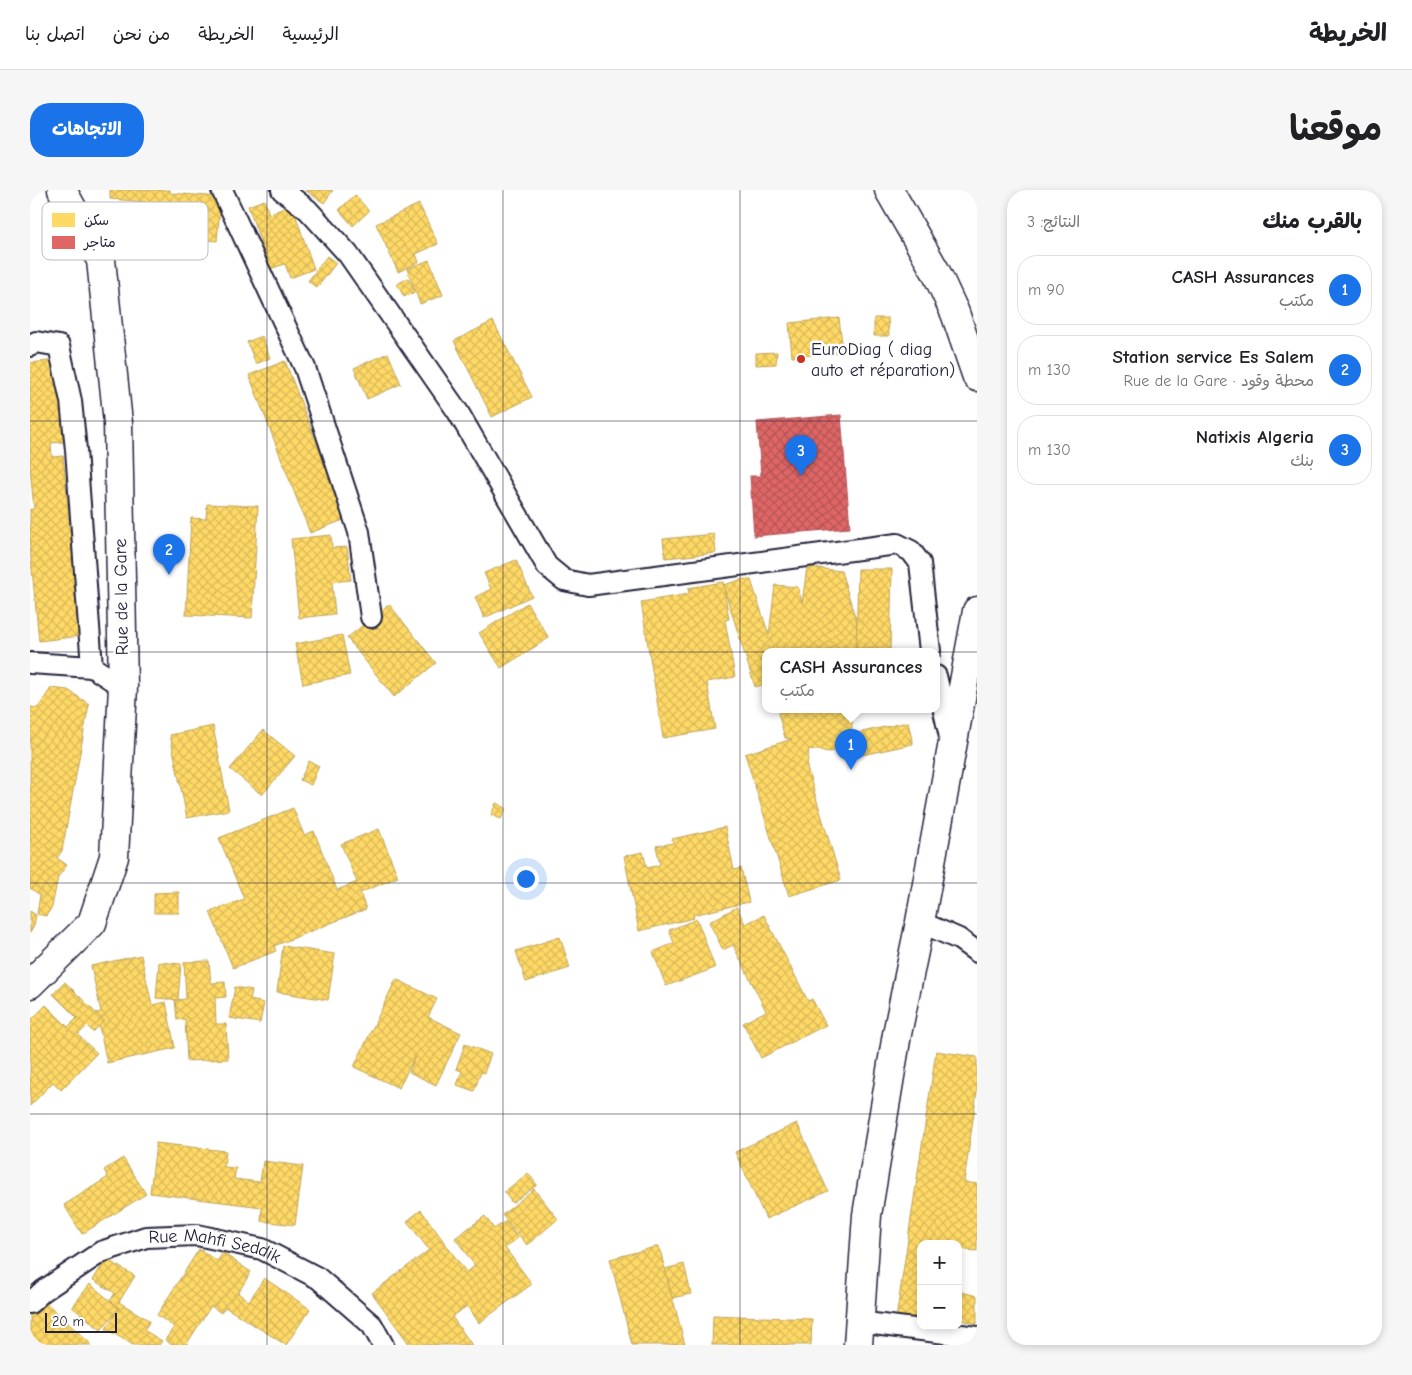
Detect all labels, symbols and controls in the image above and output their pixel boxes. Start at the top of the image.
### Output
text: الخريطة [1309,19,1387,47]
text: اتصل بنا [25,24,85,45]
text: من نحن [113,24,170,45]
text: الخريطة [198,24,254,45]
text: الرئيسية [282,24,339,45]
button: الاتجاهات [30,103,144,157]
text: موقعنا [1289,108,1382,149]
legend [42,202,208,260]
text: بالقرب منك [1262,209,1362,233]
text: سكن [84,212,109,229]
text: النتائج: 3 [1027,213,1080,231]
text: متاجر [83,234,116,251]
text: CASH Assurances [1172,266,1314,288]
text: 90 m [1028,281,1065,299]
text: 1 [1342,281,1348,299]
text: مكتب [1279,292,1314,310]
place label: EuroDiag ( diag auto et réparation) [811,339,955,381]
text: Station service Es Salem [1113,346,1314,368]
marker: EuroDiag ( diag auto et réparation) [795,353,807,365]
text: 130 m [1028,361,1071,379]
text: 2 [1341,361,1349,379]
text: محطة وقود · Rue de la Gare [1124,372,1314,390]
text: Natixis Algeria [1196,426,1314,448]
pin: 3 [785,435,817,476]
text: 130 m [1028,441,1071,459]
text: 3 [1341,441,1349,459]
text: بنك [1290,452,1314,470]
pin: 2 [153,534,185,575]
street label: Rue de la Gare [110,538,133,656]
popup [762,648,940,713]
text: CASH Assurances [780,656,922,678]
text: مكتب [780,682,815,700]
pin: 1 [835,729,867,770]
your location [513,866,539,892]
street label: Rue Mahfi Seddik [148,1225,285,1268]
map controls [917,1240,962,1330]
button: + [917,1240,962,1285]
button: − [917,1285,962,1330]
scale bar [45,1310,118,1333]
text: 20 m [52,1313,84,1330]

